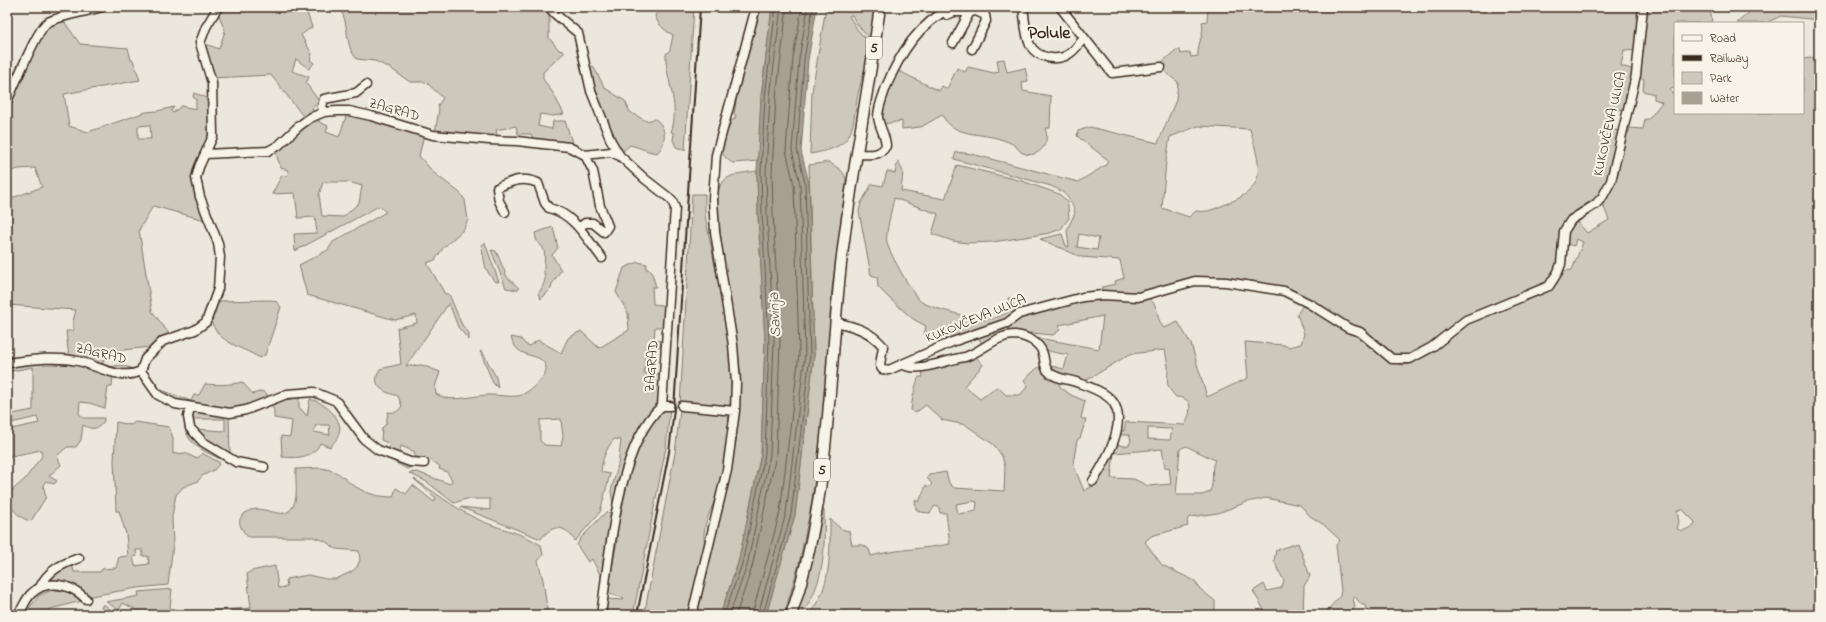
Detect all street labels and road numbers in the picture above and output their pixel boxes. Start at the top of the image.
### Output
road number: 5 [866,37,882,59]
street label: KUKOVČEVA ULICA [1588,70,1632,178]
street label: ZAGRAD [366,93,422,127]
street label: KUKOVČEVA ULICA [923,289,1029,349]
street label: ZAGRAD [73,338,129,370]
street label: ZAGRAD [639,339,665,393]
road number: 5 [814,459,830,481]

